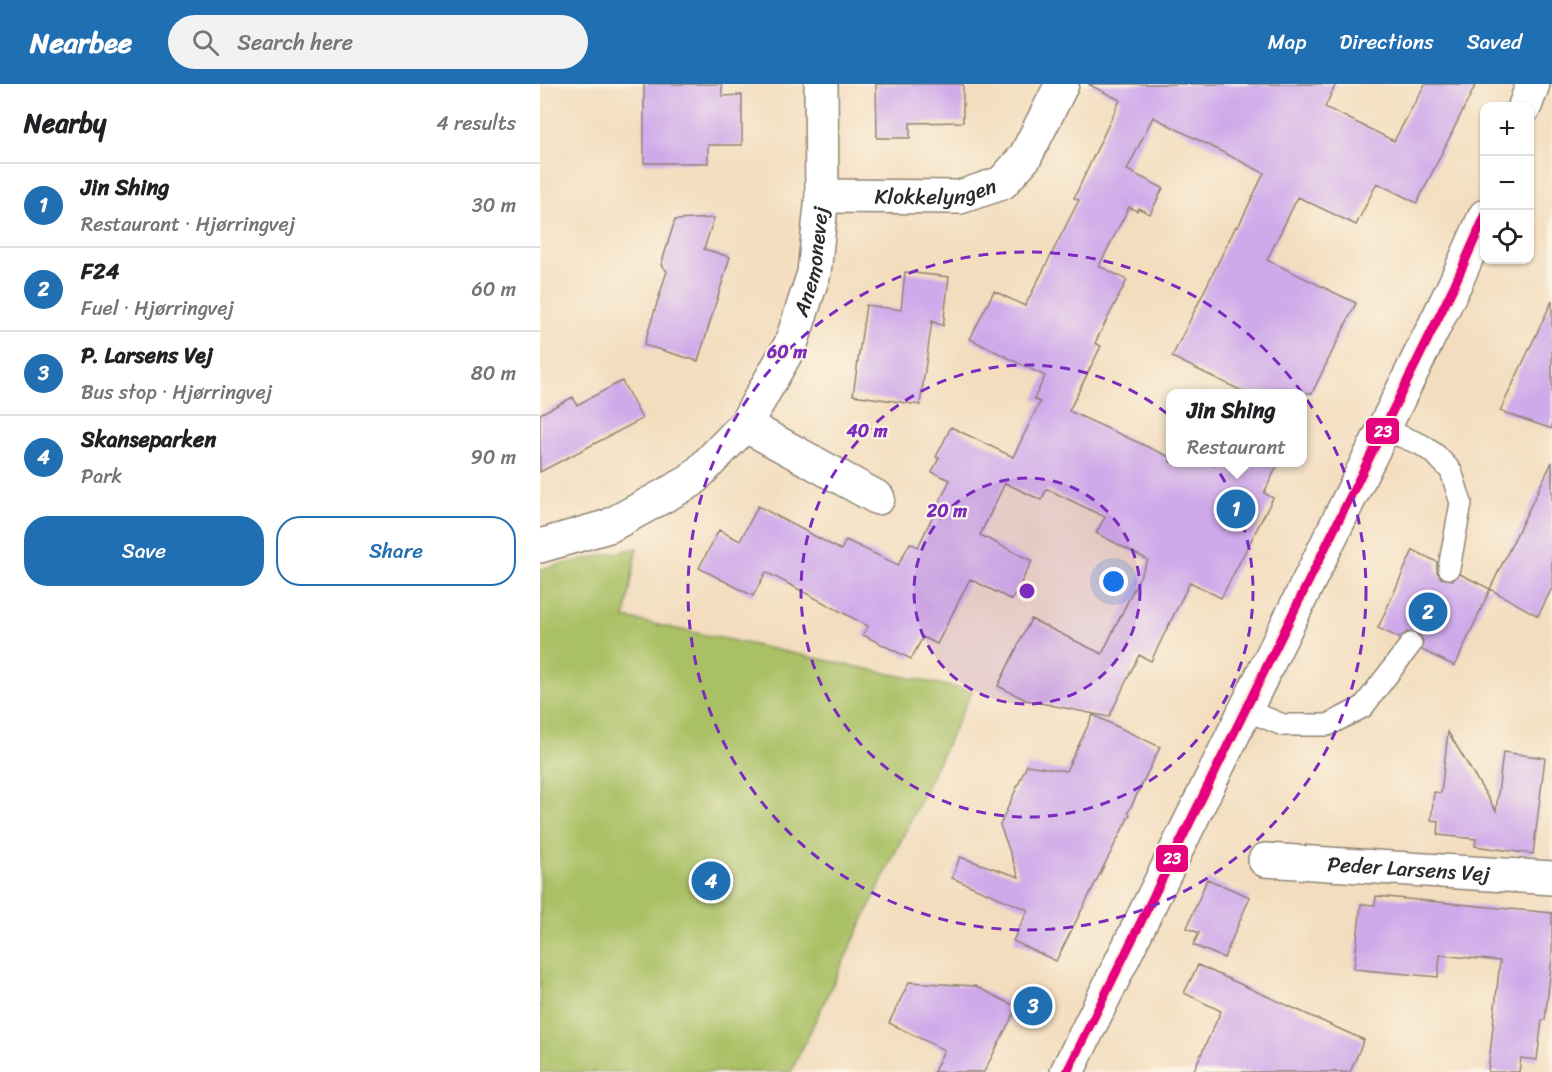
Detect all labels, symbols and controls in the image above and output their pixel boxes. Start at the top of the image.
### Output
search box [168,15,588,69]
text: Nearbee [30,18,132,67]
text: Search here [237,23,353,62]
text: Map [1268,23,1306,61]
text: Directions [1339,23,1434,61]
text: Saved [1467,23,1522,61]
icon: search [189,26,222,59]
text: Nearby [24,100,106,146]
map controls [1480,102,1534,264]
button: + [1480,102,1534,156]
text: 4 results [436,106,516,141]
button: − [1480,156,1534,210]
street label: Klokkelyngen [874,167,1002,216]
text: Jin Shing [81,168,169,207]
text: 1 [39,188,48,223]
text: 30 m [472,188,516,223]
street label: Anemonevej [782,204,840,322]
text: Restaurant · Hjørringvej [81,207,295,242]
button: locate [1480,210,1534,264]
text: F24 [81,252,119,291]
text: 2 [38,272,49,307]
text: 60 m [471,272,516,307]
text: Fuel · Hjørringvej [81,291,234,326]
text: P. Larsens Vej [81,336,213,375]
text: 60 m [766,336,807,368]
text: 3 [38,356,49,391]
text: 80 m [471,356,516,391]
text: Bus stop · Hjørringvej [81,375,272,410]
popup [1166,389,1307,467]
text: Jin Shing [1187,391,1276,430]
text: 40 m [845,415,888,447]
line badge: 23 [1365,417,1400,445]
text: 23 [1373,417,1392,446]
text: Skanseparken [81,420,216,459]
text: Restaurant [1187,430,1286,465]
text: 4 [37,440,50,475]
text: 90 m [471,440,516,475]
text: Park [81,459,122,494]
pin: 1 [1216,486,1256,532]
text: 20 m [926,495,967,527]
button: Save [24,516,264,586]
button: Share [276,516,516,586]
your location [1099,567,1128,596]
centre of rings [1017,581,1037,601]
pin: 2 [1408,590,1448,634]
line badge: 23 [1155,844,1189,873]
text: 23 [1162,844,1181,873]
street label: Peder Larsens Vej [1326,845,1491,893]
pin: 4 [692,858,730,904]
pin: 3 [1014,984,1052,1028]

